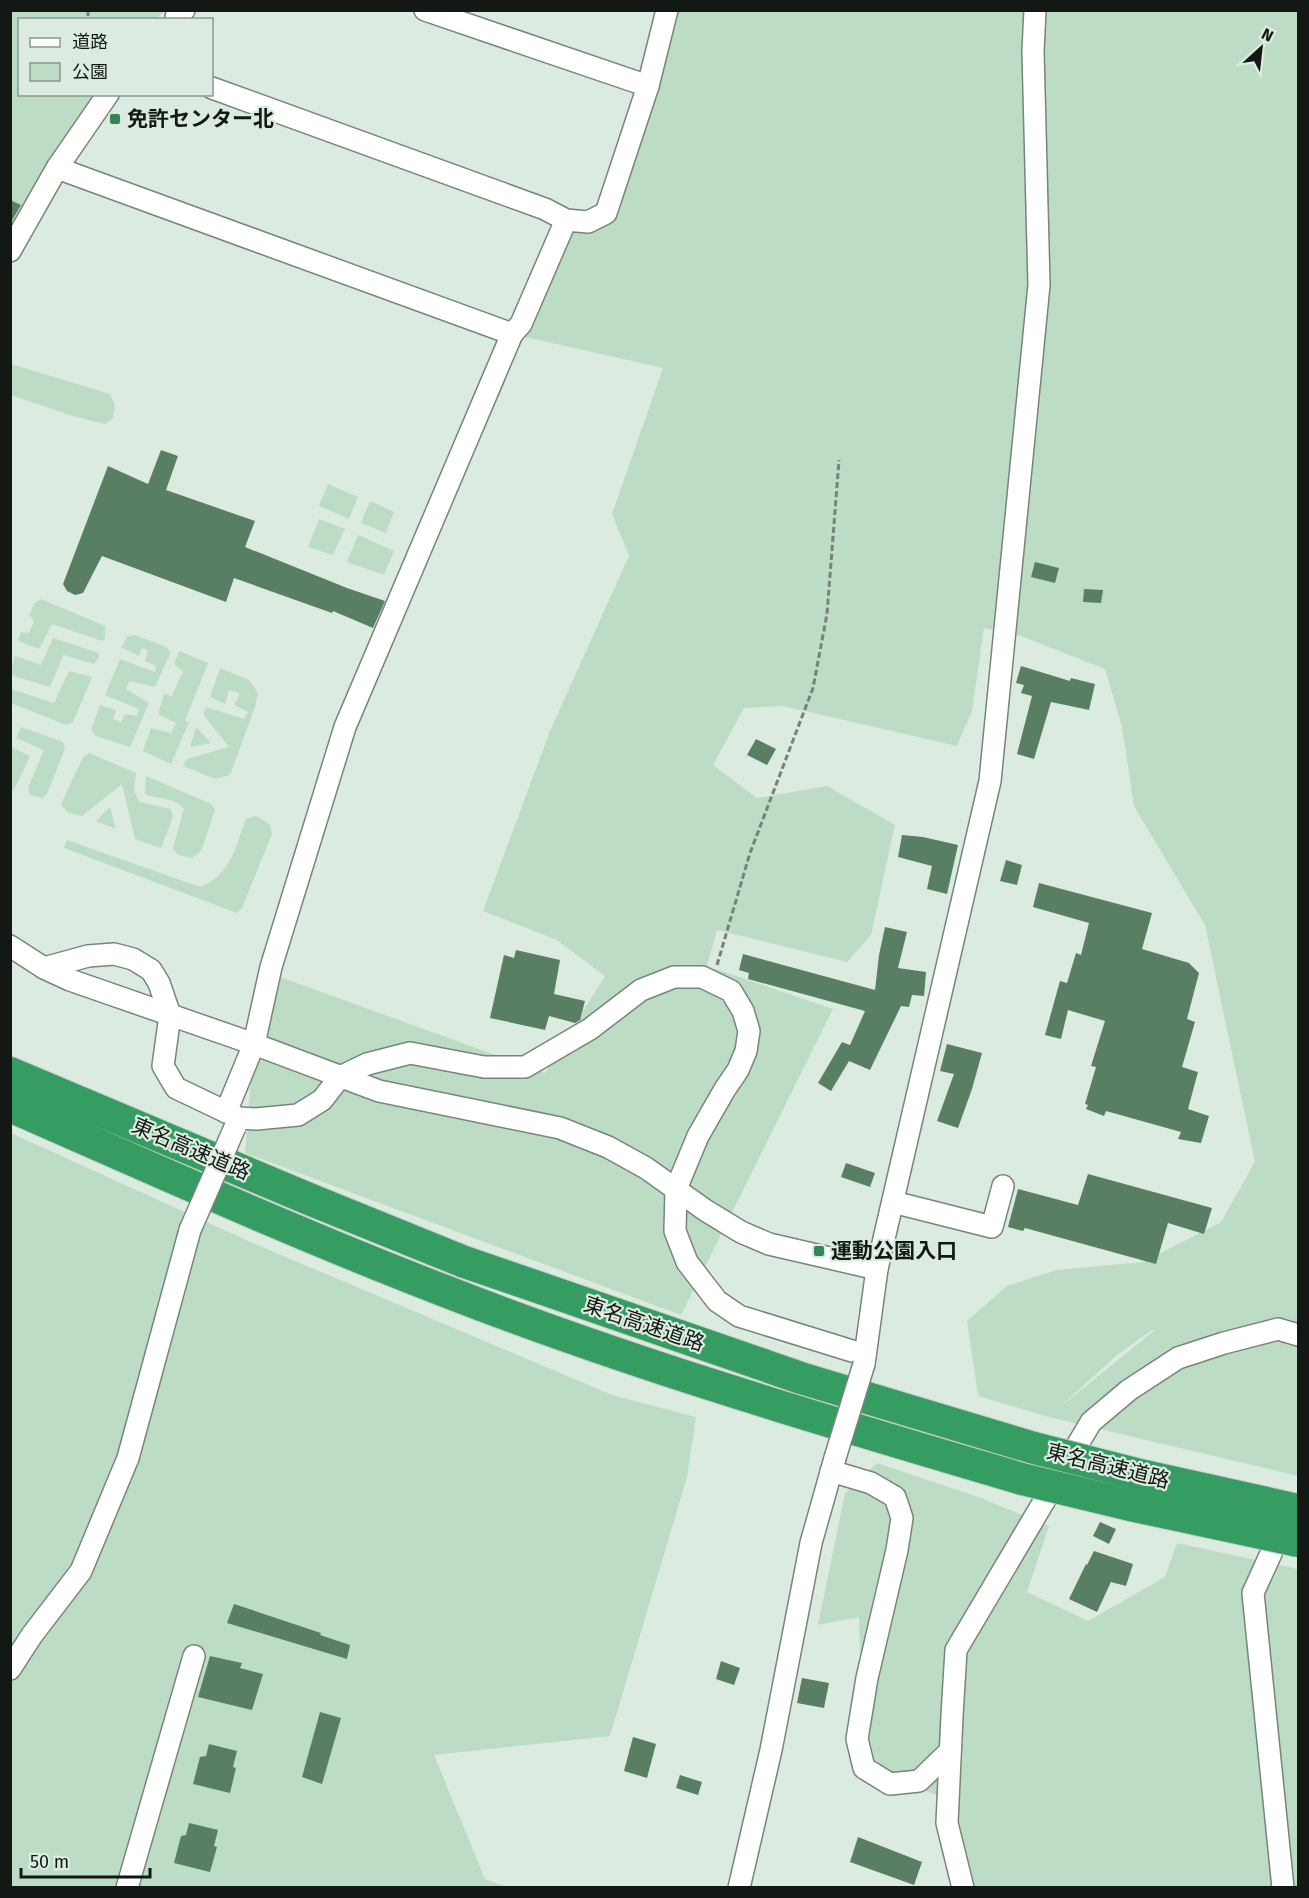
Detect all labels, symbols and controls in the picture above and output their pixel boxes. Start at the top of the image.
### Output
legend [18,18,213,96]
north arrow [1231,18,1291,78]
text: N [1259,24,1277,46]
text: 道路 [72,31,108,53]
text: 公園 [72,61,108,83]
place label: 免許センター北 [127,106,274,132]
marker: 免許センター北 [108,112,122,126]
street label: 東名高速道路 [128,1112,254,1186]
place label: 運動公園入口 [831,1238,957,1264]
marker: 運動公園入口 [812,1244,826,1258]
street label: 東名高速道路 [580,1291,708,1357]
street label: 東名高速道路 [1044,1438,1172,1494]
scale bar [21,1841,150,1879]
text: 50 m [30,1851,69,1873]

